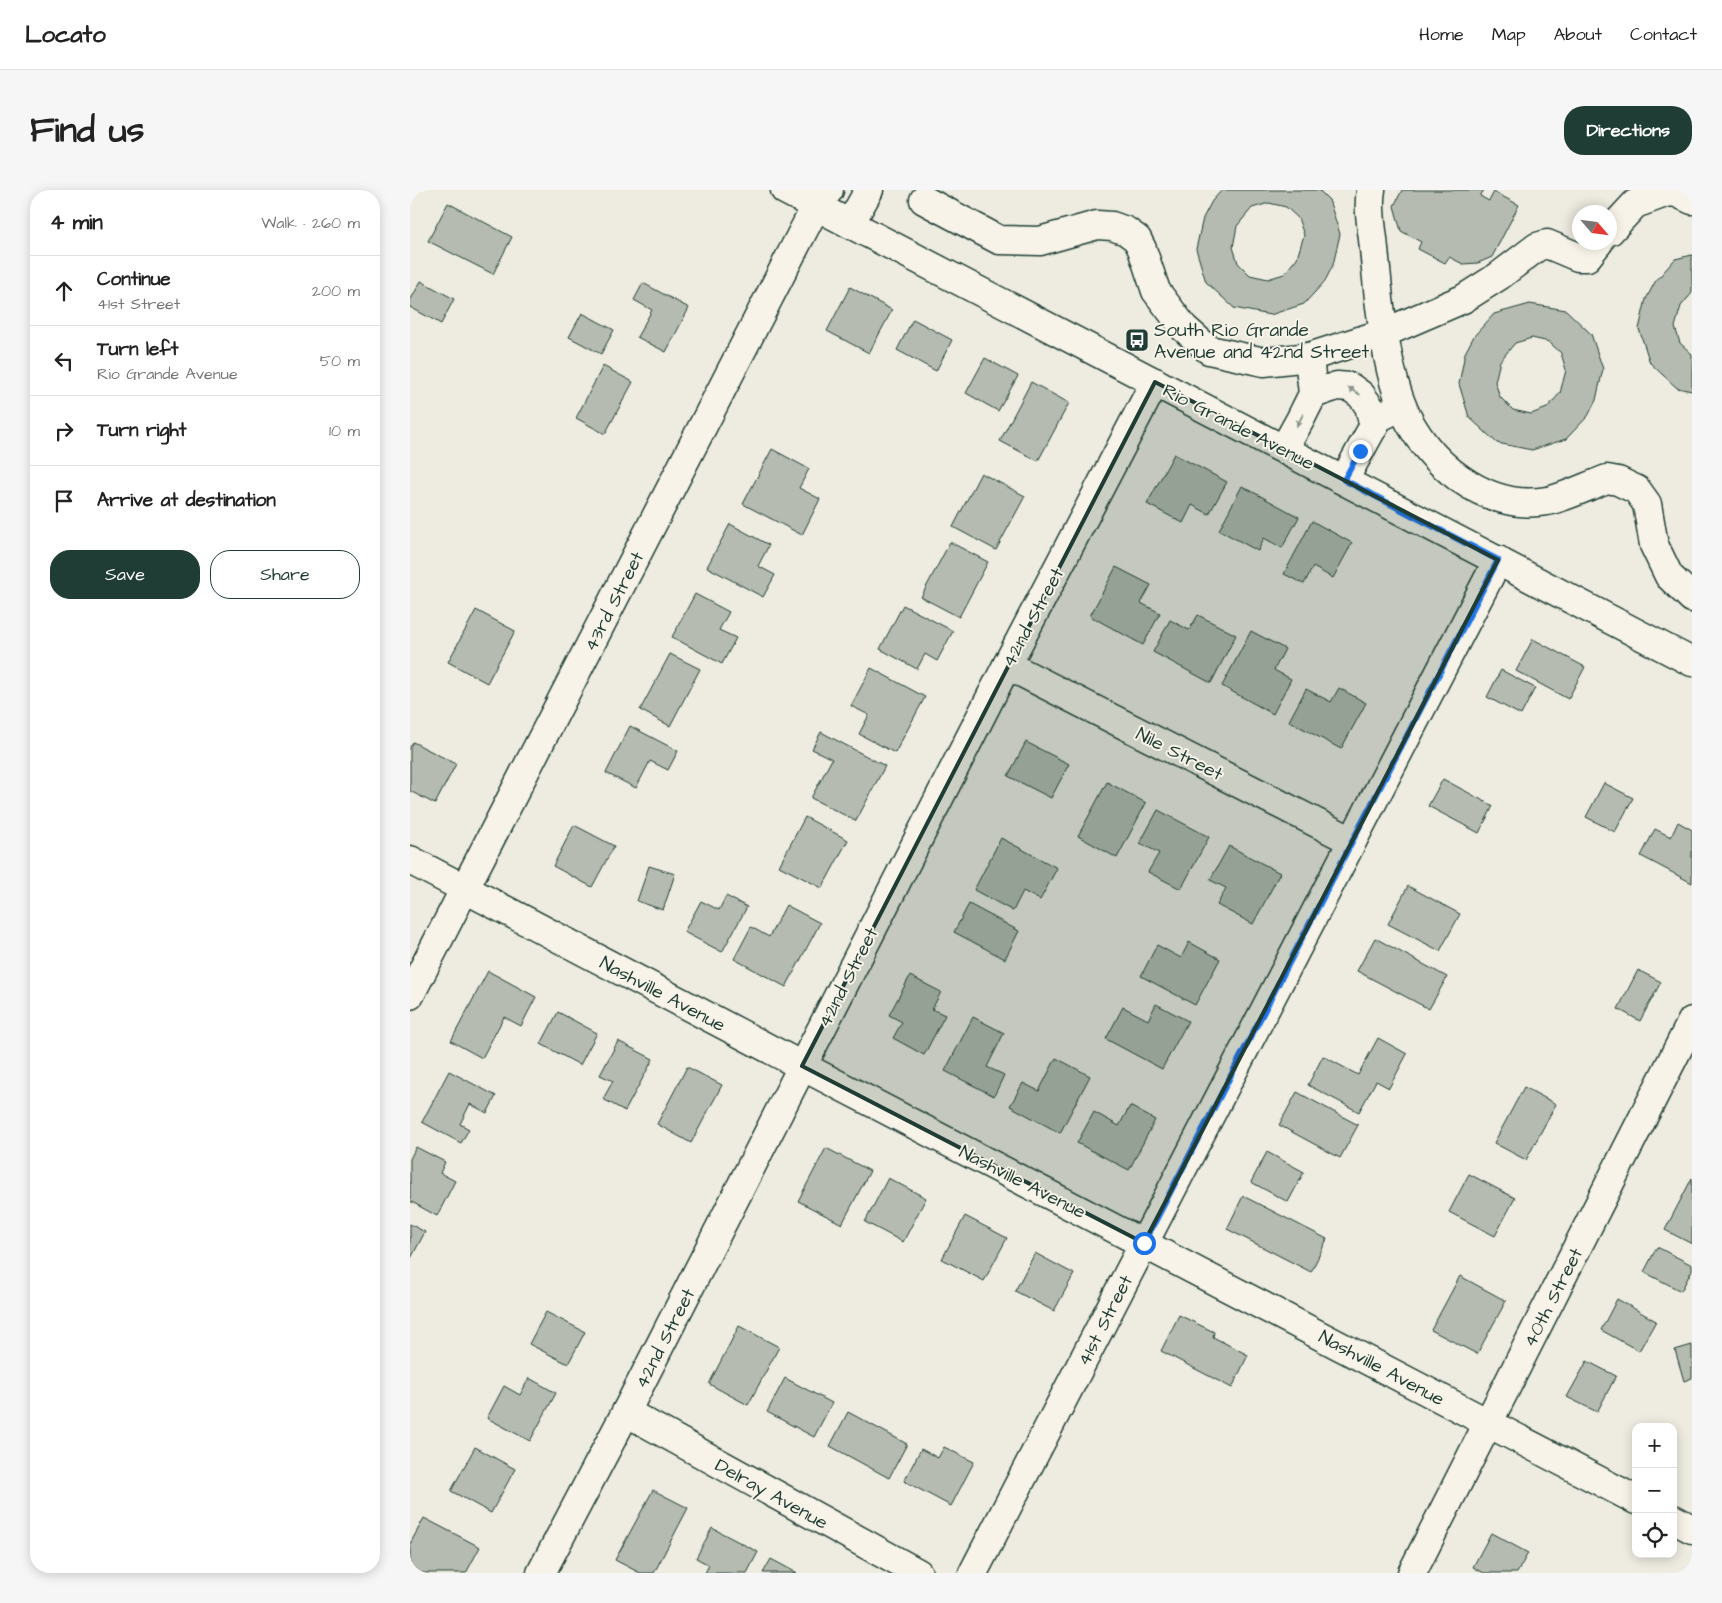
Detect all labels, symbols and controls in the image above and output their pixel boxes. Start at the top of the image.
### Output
text: Locato [25,18,106,52]
text: Home [1419,22,1464,47]
text: Map [1492,22,1526,47]
text: About [1554,22,1602,47]
text: Contact [1630,22,1697,47]
text: Find us [30,106,144,155]
button: Directions [1564,106,1692,155]
north arrow [1572,205,1617,250]
text: 4 min [50,208,103,237]
text: Walk · 260 m [261,212,360,234]
text: Continue [97,266,171,293]
icon: ahead [50,277,78,305]
text: 200 m [312,280,360,302]
text: 41st Street [97,293,180,315]
place label: South Rio Grande Avenue and 42nd Street [1154,317,1369,366]
bus stop icon: South Rio Grande Avenue and 42nd Street [1124,327,1150,353]
text: Turn left [97,336,178,363]
icon: left [50,347,78,375]
text: 50 m [320,350,360,372]
text: Rio Grande Avenue [97,363,238,385]
street label: Rio Grande Avenue [1158,377,1319,477]
one-way arrow [1347,387,1361,396]
one-way arrow [1296,412,1304,427]
icon: right [50,417,78,445]
text: Turn right [97,417,186,444]
text: 10 m [329,420,360,442]
route end [1349,440,1372,463]
icon: arrive [50,487,78,515]
text: Arrive at destination [97,487,276,514]
street label: 43rd Street [578,547,651,656]
button: Save [50,550,200,599]
button: Share [210,550,360,599]
street label: 42nd Street [996,563,1071,672]
street label: Nile Street [1131,721,1228,788]
street label: 42nd Street [812,923,885,1032]
street label: Nashville Avenue [595,950,730,1039]
street label: Nashville Avenue [954,1139,1090,1226]
route start [1133,1232,1156,1255]
street label: 40th Street [1517,1243,1590,1352]
street label: 41st Street [1071,1270,1140,1371]
street label: 42nd Street [629,1284,702,1393]
street label: Nashville Avenue [1314,1324,1449,1413]
map controls [1632,1423,1677,1558]
button: + [1632,1423,1677,1468]
street label: Delray Avenue [709,1452,833,1537]
button: − [1632,1468,1677,1513]
button: locate [1632,1513,1677,1558]

